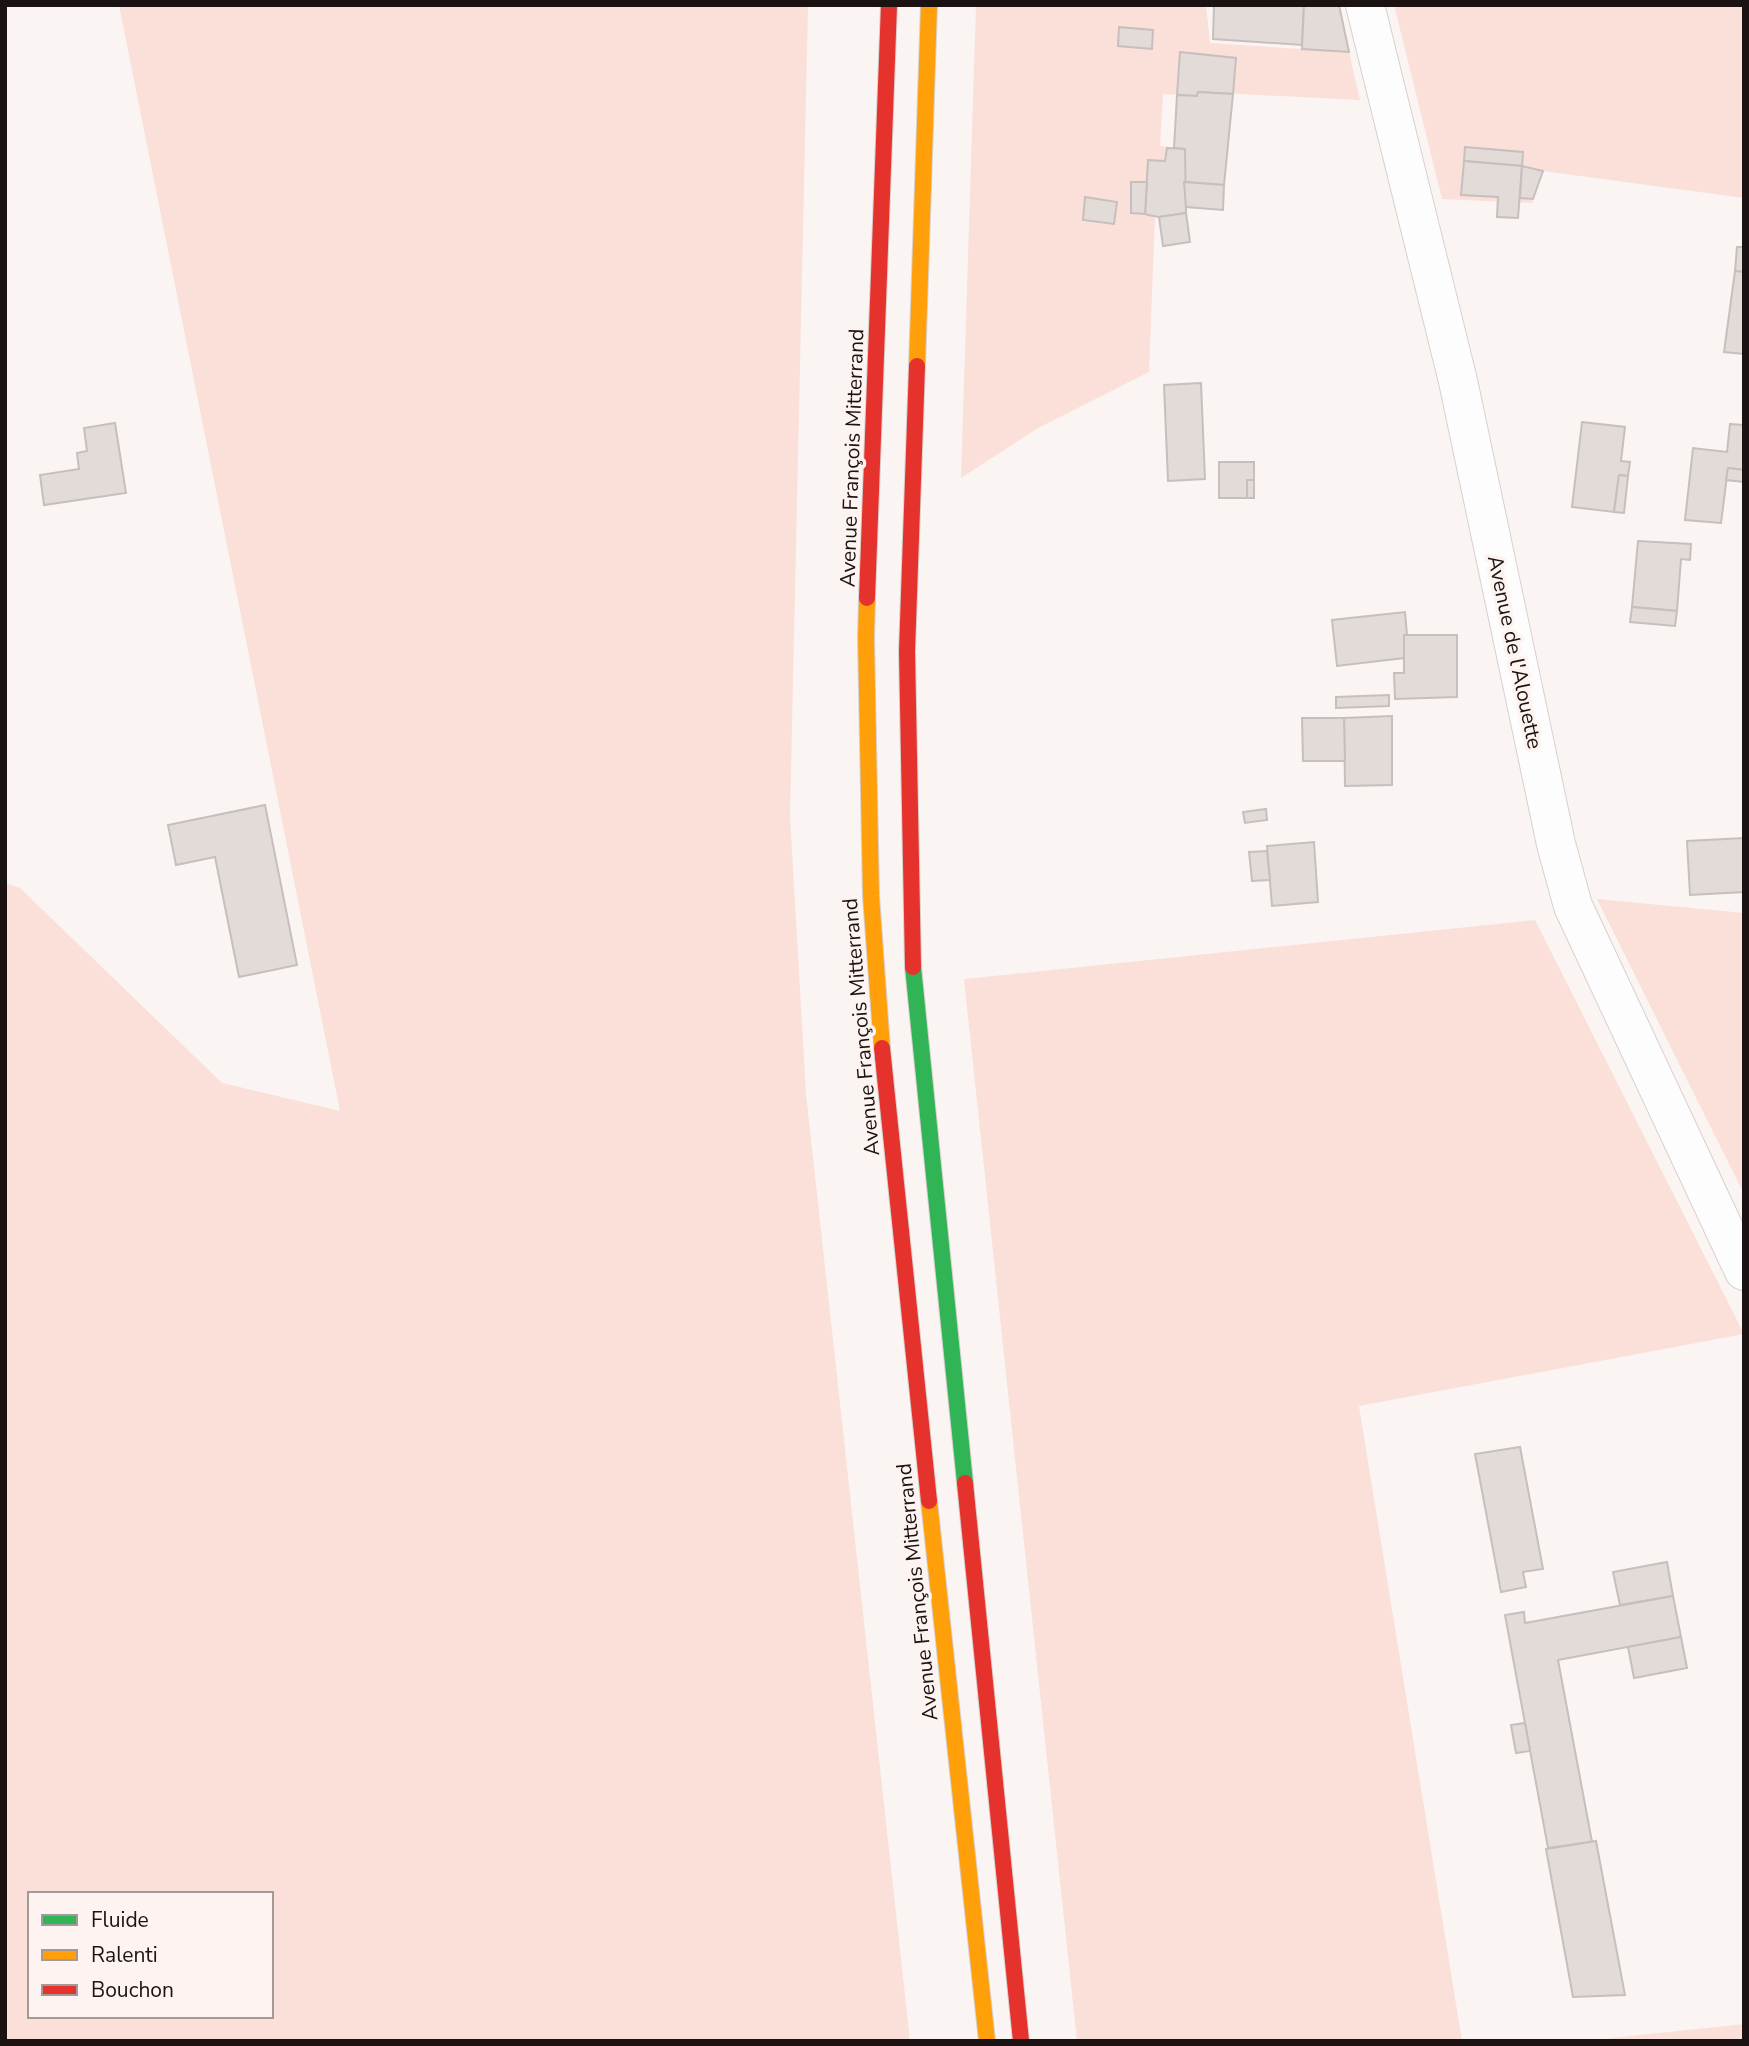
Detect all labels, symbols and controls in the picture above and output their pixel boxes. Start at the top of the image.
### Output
street label: Avenue François Mitterrand [833,328,871,588]
street label: Avenue de l'Alouette [1481,553,1549,751]
street label: Avenue François Mitterrand [836,897,886,1157]
street label: Avenue François Mitterrand [890,1462,944,1722]
legend [28,1892,273,2018]
text: Fluide [91,1906,149,1934]
text: Ralenti [91,1941,158,1969]
text: Bouchon [91,1976,174,2004]

